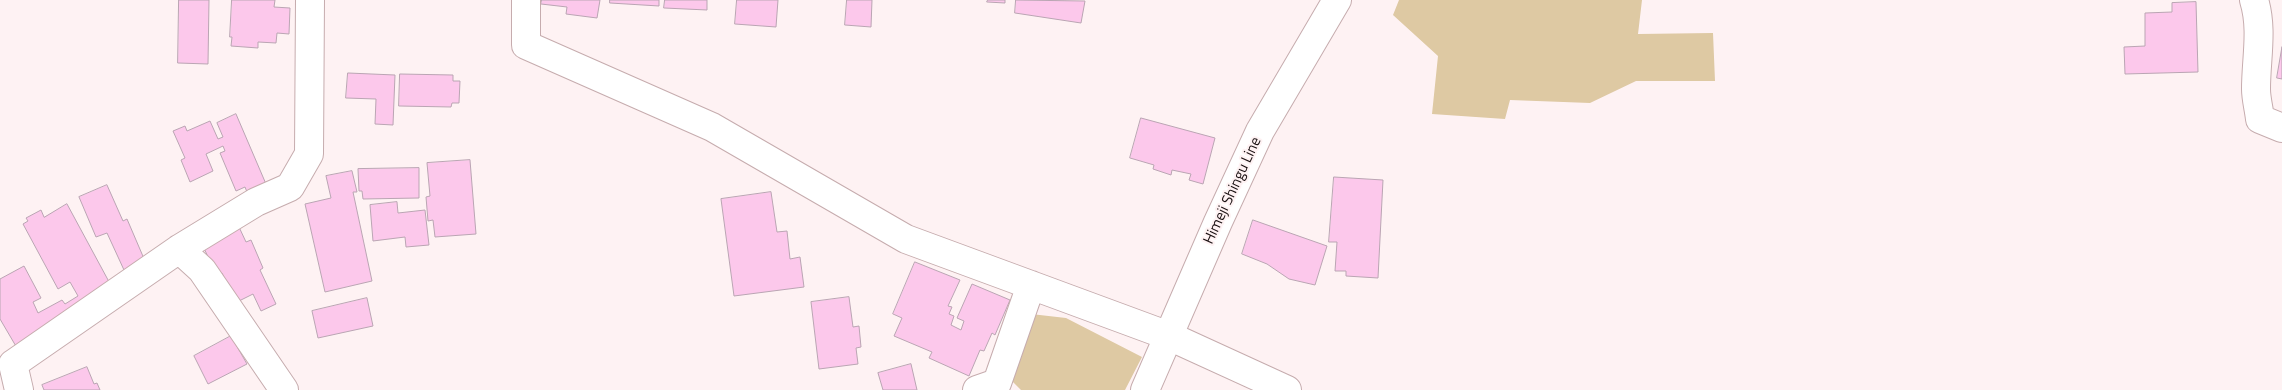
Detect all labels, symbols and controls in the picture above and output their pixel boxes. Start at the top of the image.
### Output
street label: Himeji Shingu Line [1200,135,1266,247]

